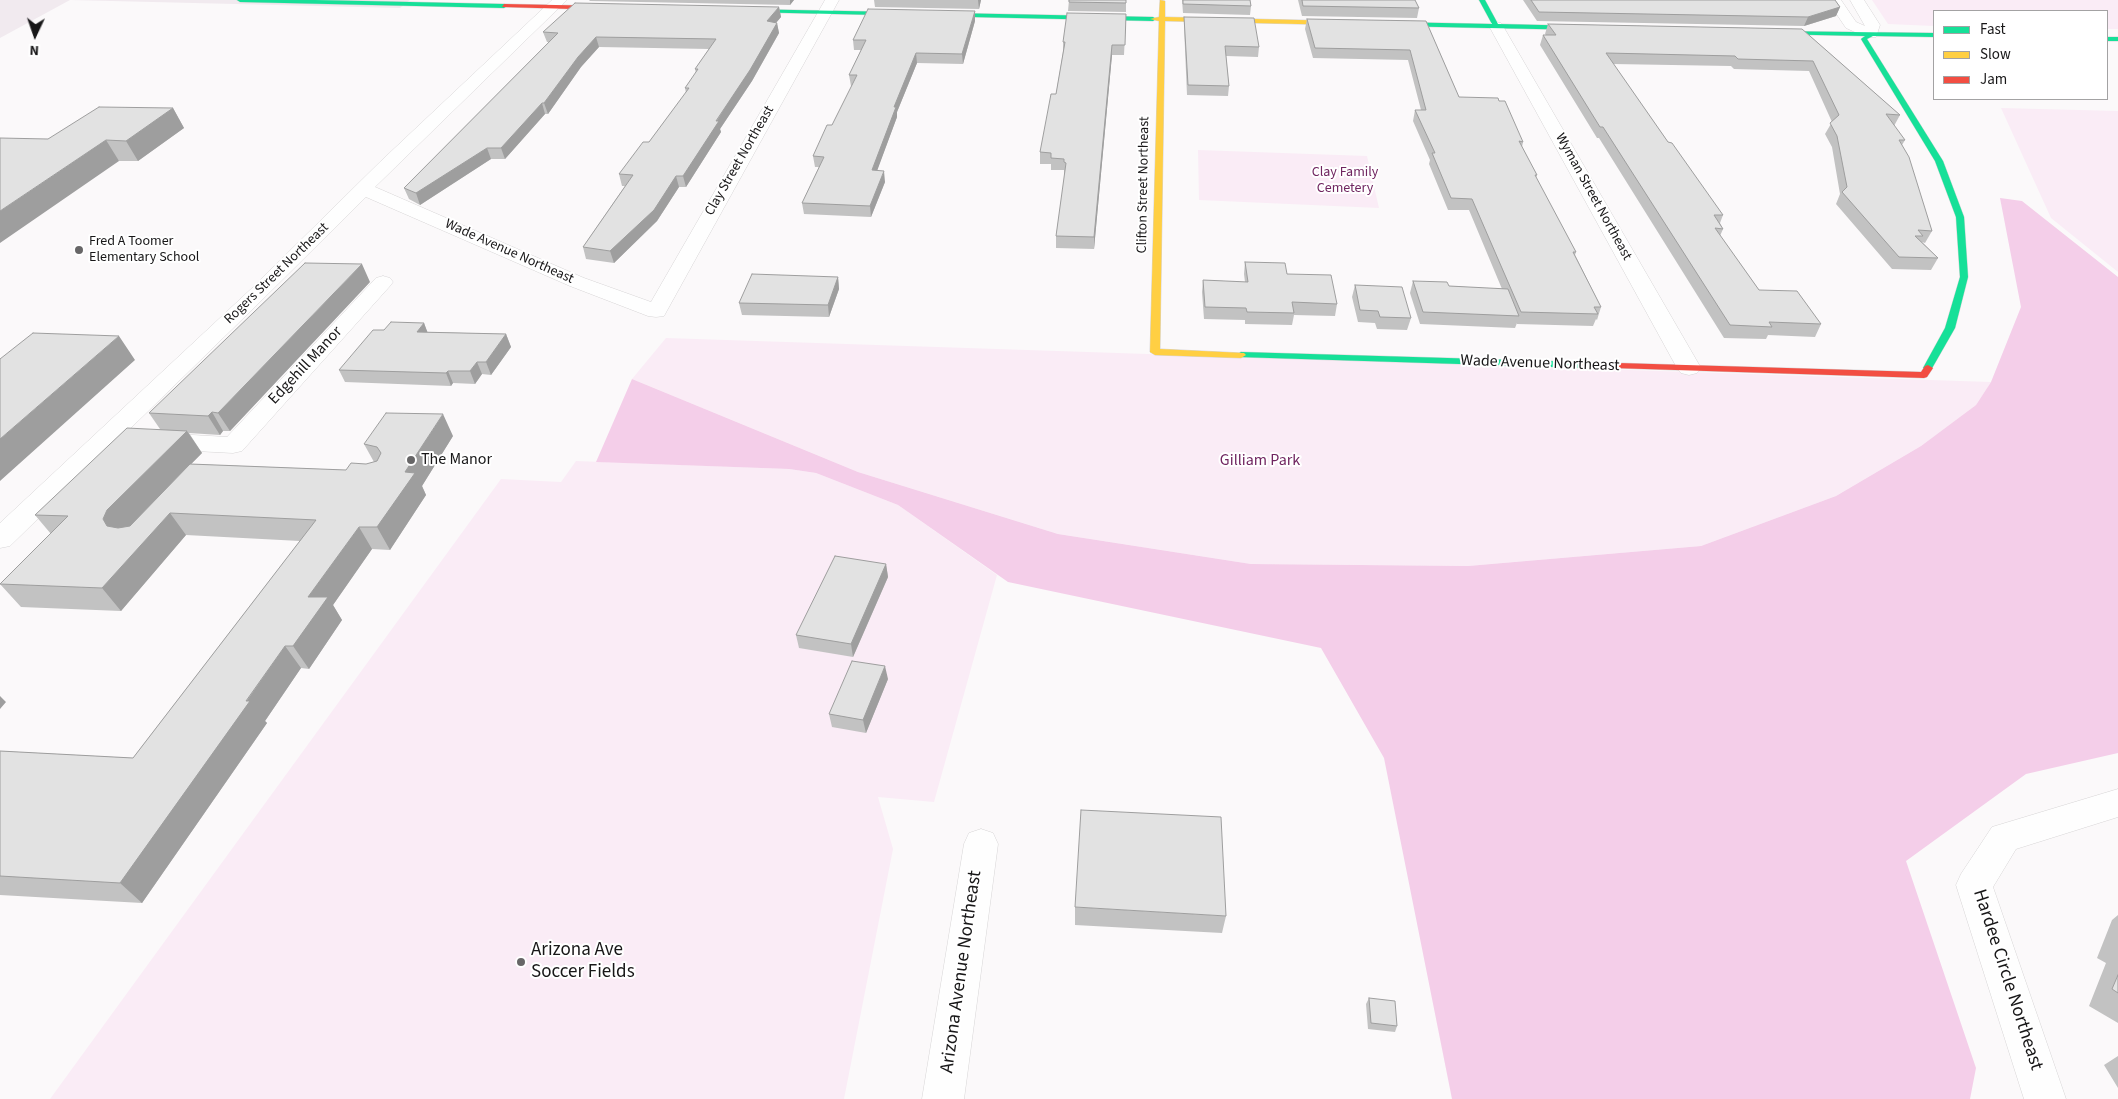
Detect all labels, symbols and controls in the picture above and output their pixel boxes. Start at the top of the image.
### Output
north arrow [10,10,60,60]
legend [1933,10,2108,100]
text: Fast [1980,19,2006,40]
text: N [29,40,39,60]
text: Slow [1980,44,2011,65]
text: Jam [1980,69,2007,90]
street label: Clay Street Northeast [702,103,778,219]
street label: Clifton Street Northeast [1134,116,1154,254]
street label: Wyman Street Northeast [1551,131,1635,263]
park label: Clay Family Cemetery [1312,165,1378,198]
street label: Wade Avenue Northeast [442,216,576,288]
street label: Rogers Street Northeast [221,220,333,328]
place label: Fred A Toomer Elementary School [89,234,199,266]
marker: Fred A Toomer Elementary School [73,244,85,256]
street label: Edgehill Manor [265,323,347,409]
street label: Wade Avenue Northeast [1460,352,1620,376]
place label: The Manor [421,450,492,470]
park label: Gilliam Park [1220,451,1300,471]
marker: The Manor [405,454,417,466]
street label: Arizona Avenue Northeast [936,869,988,1075]
street label: Hardee Circle Northeast [1967,887,2047,1073]
place label: Arizona Ave Soccer Fields [531,940,635,984]
marker: Arizona Ave Soccer Fields [515,956,527,968]

